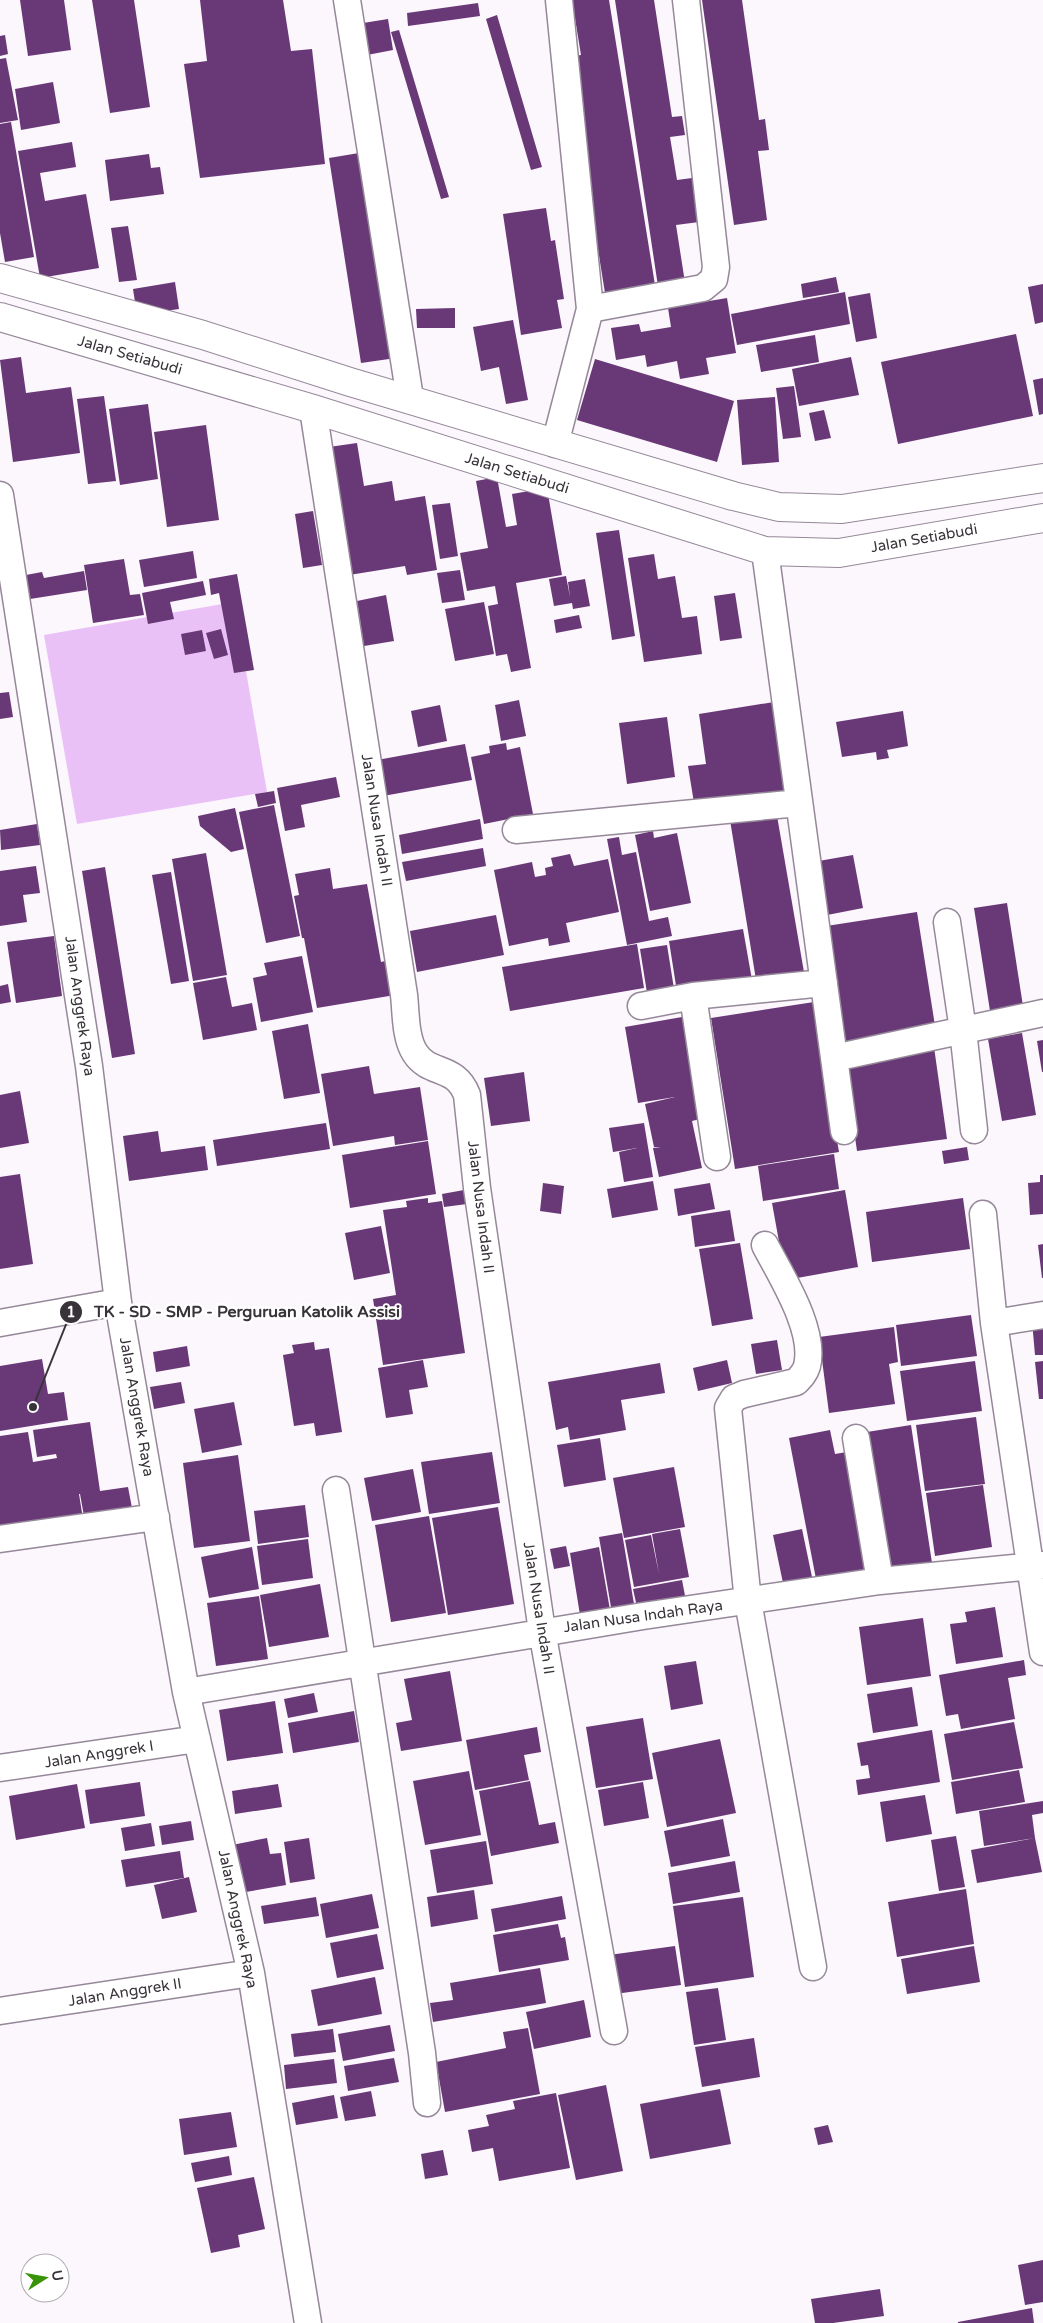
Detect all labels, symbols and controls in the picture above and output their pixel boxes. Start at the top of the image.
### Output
street label: Jalan Setiabudi [76,331,184,379]
street label: Jalan Setiabudi [463,449,571,497]
street label: Jalan Setiabudi [869,520,979,556]
street label: Jalan Nusa Indah II [358,752,396,888]
street label: Jalan Anggrek Raya [61,935,99,1077]
street label: Jalan Nusa Indah II [464,1139,498,1275]
callout: TK - SD - SMP - Perguruan Katolik Assisi [59,1296,410,1327]
text: TK - SD - SMP - Perguruan Katolik Assisi [93,1302,400,1322]
text: 1 [66,1303,76,1321]
street label: Jalan Anggrek Raya [116,1336,158,1478]
street label: Jalan Nusa Indah II [520,1540,558,1676]
street label: Jalan Nusa Indah Raya [562,1596,724,1636]
street label: Jalan Anggrek I [43,1736,155,1772]
street label: Jalan Anggrek Raya [215,1848,261,1990]
street label: Jalan Anggrek II [67,1974,183,2010]
north arrow [20,2253,70,2303]
text: U [48,2269,67,2282]

